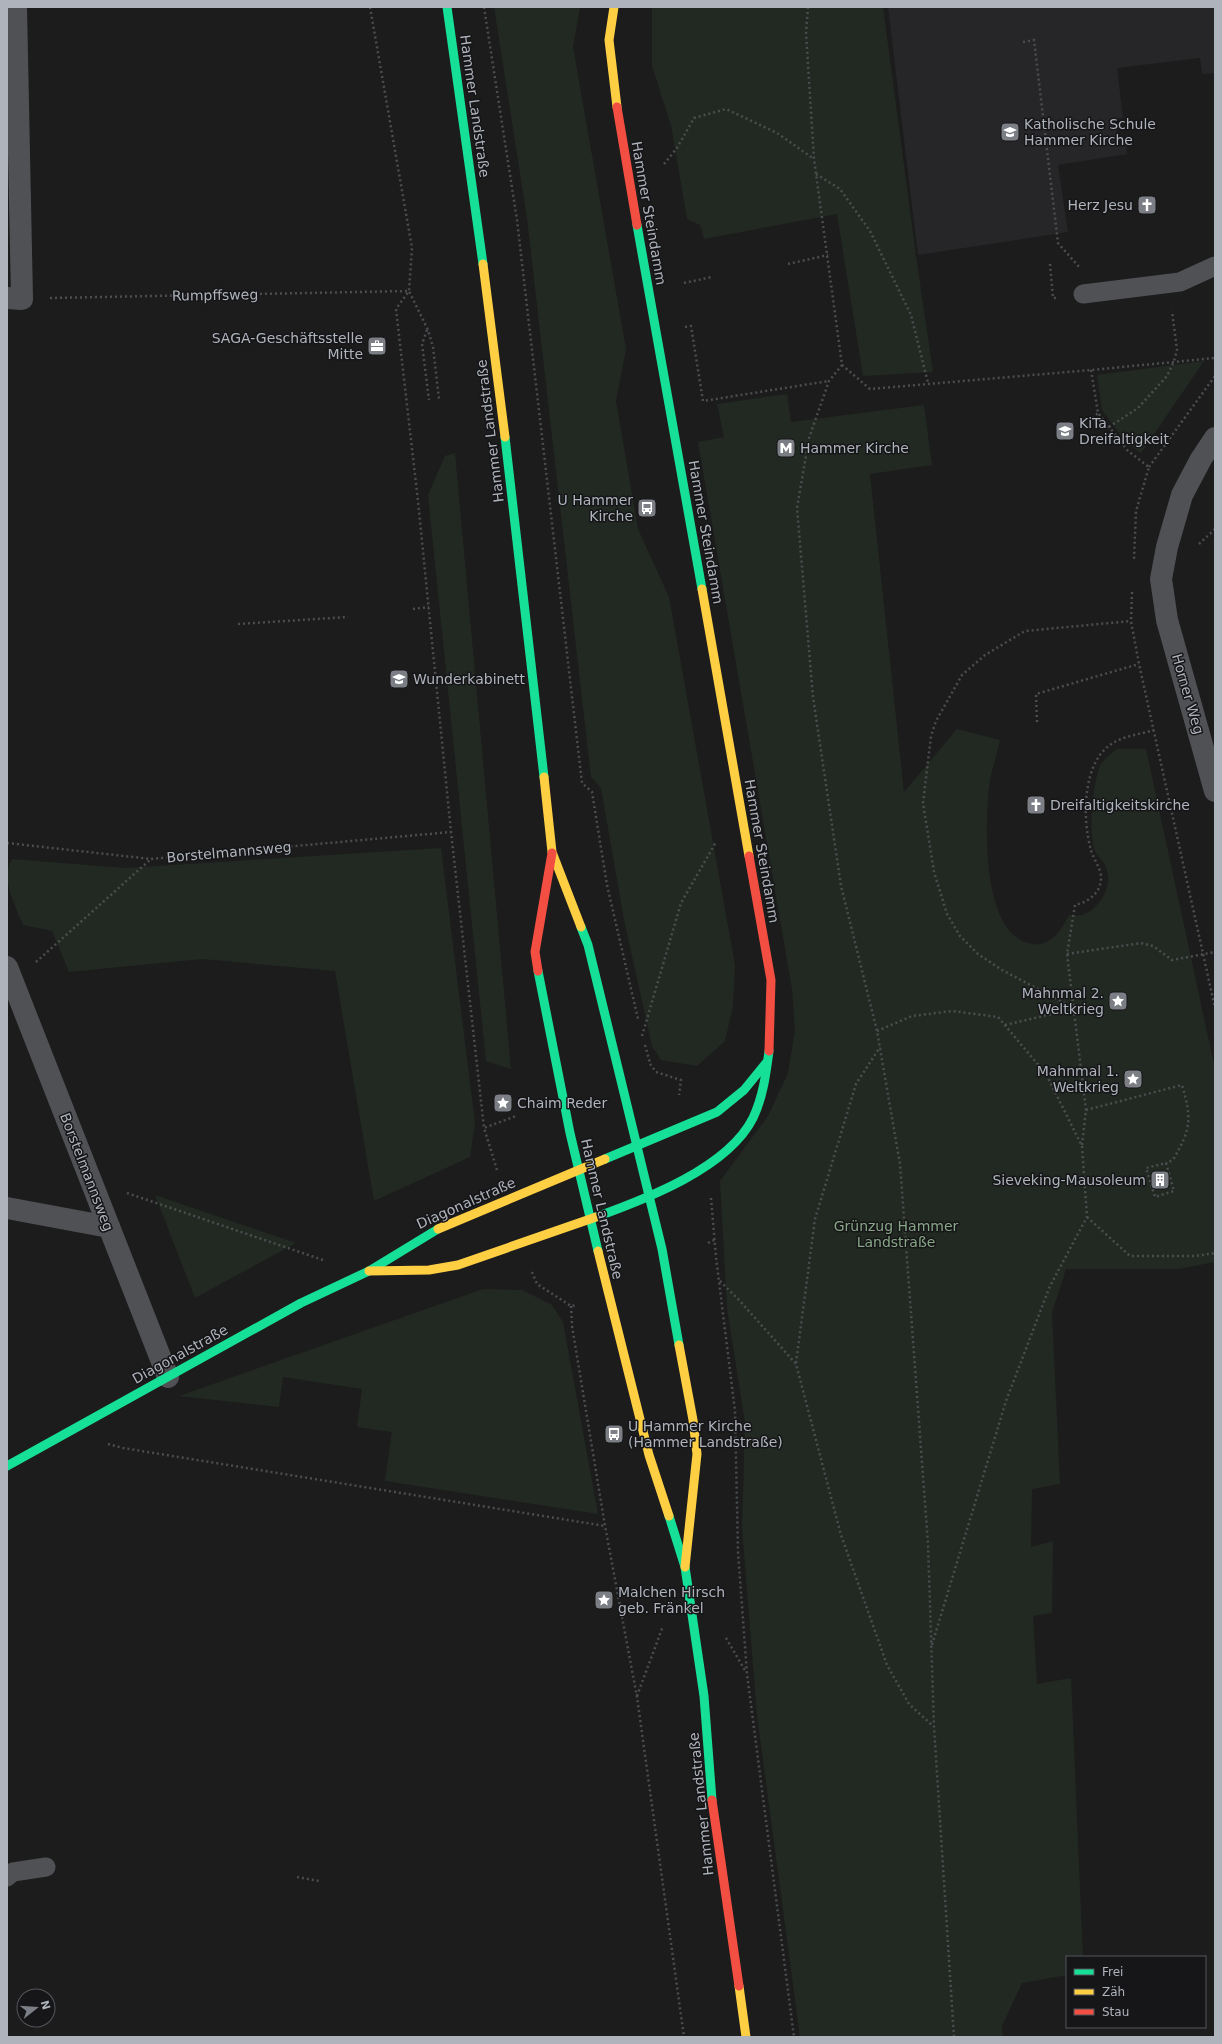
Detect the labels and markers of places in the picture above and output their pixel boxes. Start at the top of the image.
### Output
place label: Katholische Schule Hammer Kirche [1024,116,1156,148]
school or university icon: Katholische Schule Hammer Kirche [999,121,1021,143]
church icon: Herz Jesu [1136,194,1158,216]
place label: Herz Jesu [1067,197,1133,213]
place label: SAGA-Geschäftsstelle Mitte [212,330,363,362]
office icon: SAGA-Geschäftsstelle Mitte [366,335,388,357]
place label: KiTa Dreifaltigkeit [1079,415,1170,447]
school or university icon: KiTa Dreifaltigkeit [1054,420,1076,442]
metro station icon: Hammer Kirche [775,437,797,459]
place label: Hammer Kirche [800,440,909,456]
place label: U Hammer Kirche [558,492,633,524]
bus stop icon: U Hammer Kirche [636,497,658,519]
school or university icon: Wunderkabinett [388,668,410,690]
place label: Wunderkabinett [413,671,526,687]
church icon: Dreifaltigkeitskirche [1025,794,1047,816]
place label: Dreifaltigkeitskirche [1050,797,1190,813]
place label: Mahnmal 2. Weltkrieg [1022,985,1104,1017]
place icon: Mahnmal 2. Weltkrieg [1107,990,1129,1012]
place label: Mahnmal 1. Weltkrieg [1037,1063,1119,1095]
place icon: Mahnmal 1. Weltkrieg [1122,1068,1144,1090]
place icon: Chaim Reder [492,1092,514,1114]
place label: Chaim Reder [517,1095,607,1111]
building icon: Sieveking-Mausoleum [1149,1169,1171,1191]
place label: Sieveking-Mausoleum [992,1172,1146,1188]
place label: U Hammer Kirche (Hammer Landstraße) [628,1418,783,1450]
bus stop icon: U Hammer Kirche (Hammer Landstraße) [603,1423,625,1445]
place label: Malchen Hirsch geb. Fränkel [618,1584,725,1616]
place icon: Malchen Hirsch geb. Fränkel [593,1589,615,1611]

